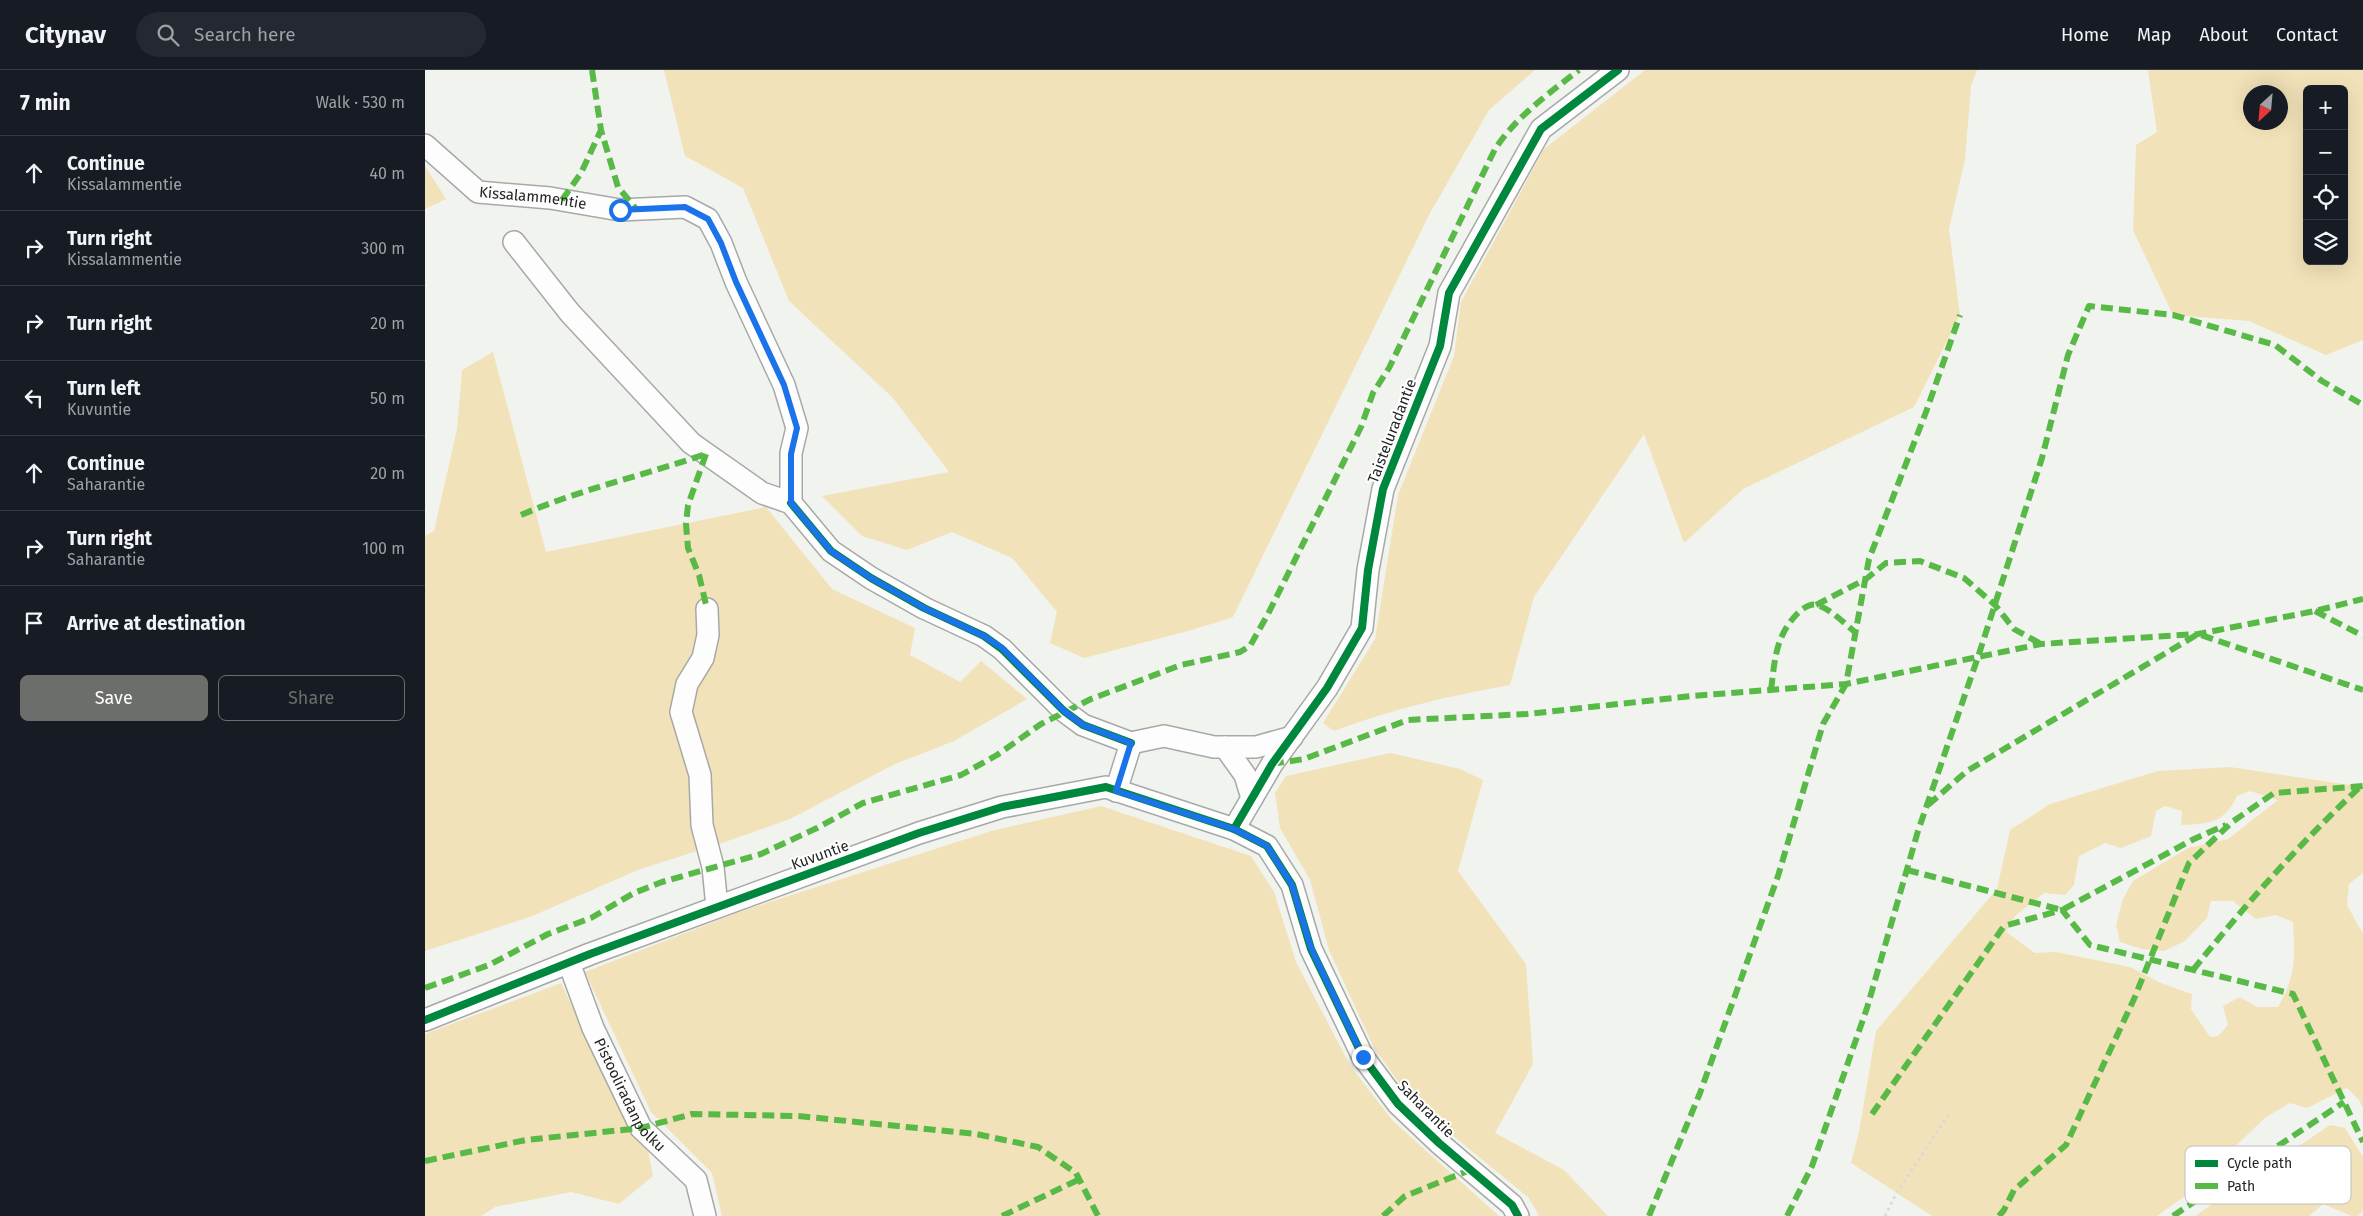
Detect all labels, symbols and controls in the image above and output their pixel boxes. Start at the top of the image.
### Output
search box [136,12,486,57]
text: Citynav [25,21,106,49]
icon: search [154,21,182,49]
text: Search here [194,23,296,46]
text: Home [2061,24,2109,46]
text: Map [2137,24,2171,46]
text: About [2199,24,2248,46]
text: Contact [2276,24,2338,46]
north arrow [2243,85,2288,130]
map controls [2303,85,2348,265]
button: + [2303,85,2348,130]
text: 7 min [20,90,71,116]
text: Walk · 530 m [316,93,405,112]
button: − [2303,130,2348,175]
text: Continue [67,152,145,175]
icon: ahead [20,159,48,187]
text: 40 m [370,164,405,183]
text: Kissalammentie [67,175,182,194]
button: locate [2303,175,2348,220]
street label: Kissalammentie [478,183,588,213]
route start [609,199,632,222]
button: layers [2303,220,2348,265]
text: Turn right [67,227,152,250]
icon: right [20,234,48,262]
text: 300 m [361,239,405,258]
text: Kissalammentie [67,250,182,269]
icon: right [20,309,48,337]
text: Turn right [67,312,152,335]
text: 20 m [370,314,405,333]
street label: Taisteluradantie [1364,376,1420,486]
text: Turn left [67,377,141,400]
icon: left [20,384,48,412]
text: 50 m [370,389,405,408]
text: Kuvuntie [67,400,131,419]
text: Continue [67,452,145,475]
icon: ahead [20,459,48,487]
text: 20 m [370,464,405,483]
text: Saharantie [67,475,145,494]
text: Turn right [67,527,152,550]
icon: right [20,534,48,562]
text: 100 m [362,539,405,558]
text: Saharantie [67,550,145,569]
icon: arrive [20,609,48,637]
text: Arrive at destination [67,612,246,635]
button: Save [20,675,208,721]
button: Share [218,675,405,721]
street label: Kuvuntie [789,836,851,874]
street label: Pistooliradanpolku [590,1035,669,1155]
route end [1352,1046,1375,1069]
street label: Saharantie [1394,1077,1458,1141]
legend [2185,1146,2351,1204]
text: Cycle path [2227,1155,2292,1172]
text: Path [2227,1178,2255,1195]

